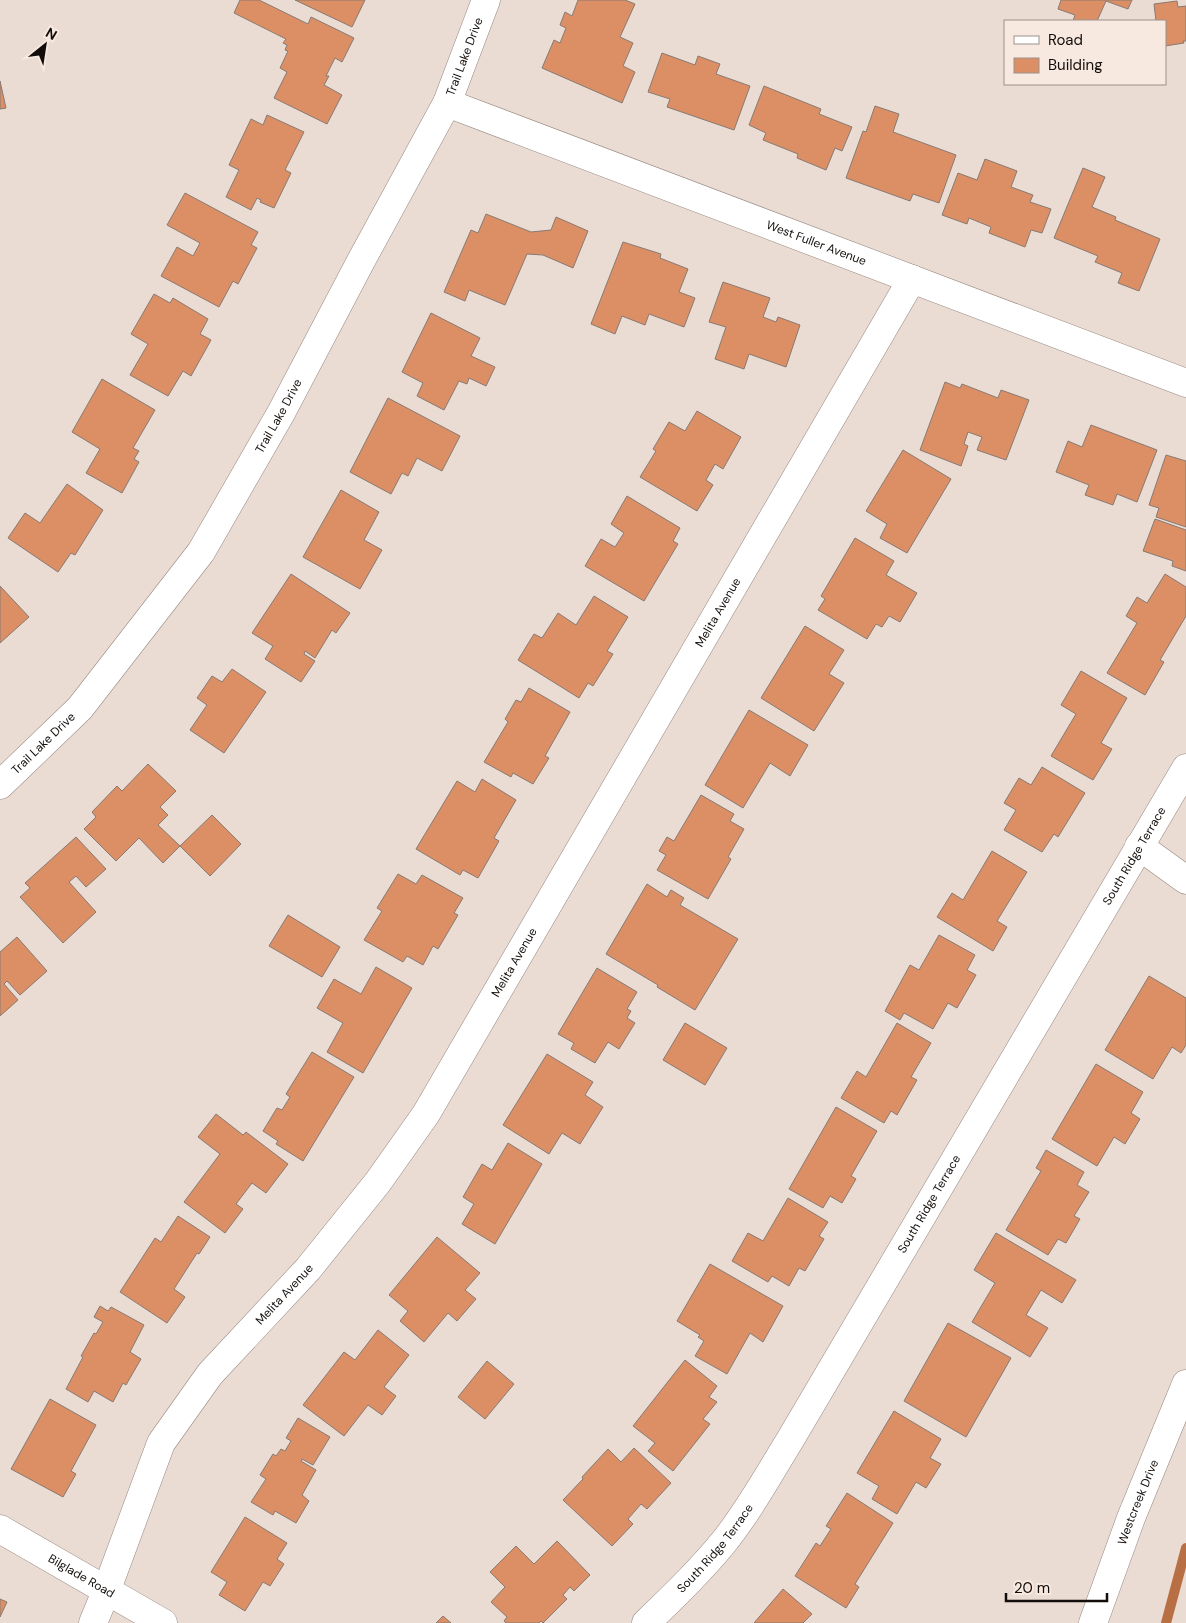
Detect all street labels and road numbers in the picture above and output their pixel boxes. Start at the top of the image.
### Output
street label: Trail Lake Drive [442,15,487,98]
street label: West Fuller Avenue [764,217,869,269]
street label: Trail Lake Drive [251,376,306,456]
street label: Melita Avenue [691,575,745,650]
street label: Trail Lake Drive [8,709,79,778]
street label: South Ridge Terrace [1099,804,1169,908]
street label: Melita Avenue [488,925,541,1000]
street label: South Ridge Terrace [894,1152,964,1256]
street label: Melita Avenue [252,1261,317,1328]
street label: Westcreek Drive [1114,1457,1162,1547]
street label: South Ridge Terrace [673,1501,757,1596]
street label: Bilglade Road [45,1550,118,1601]

